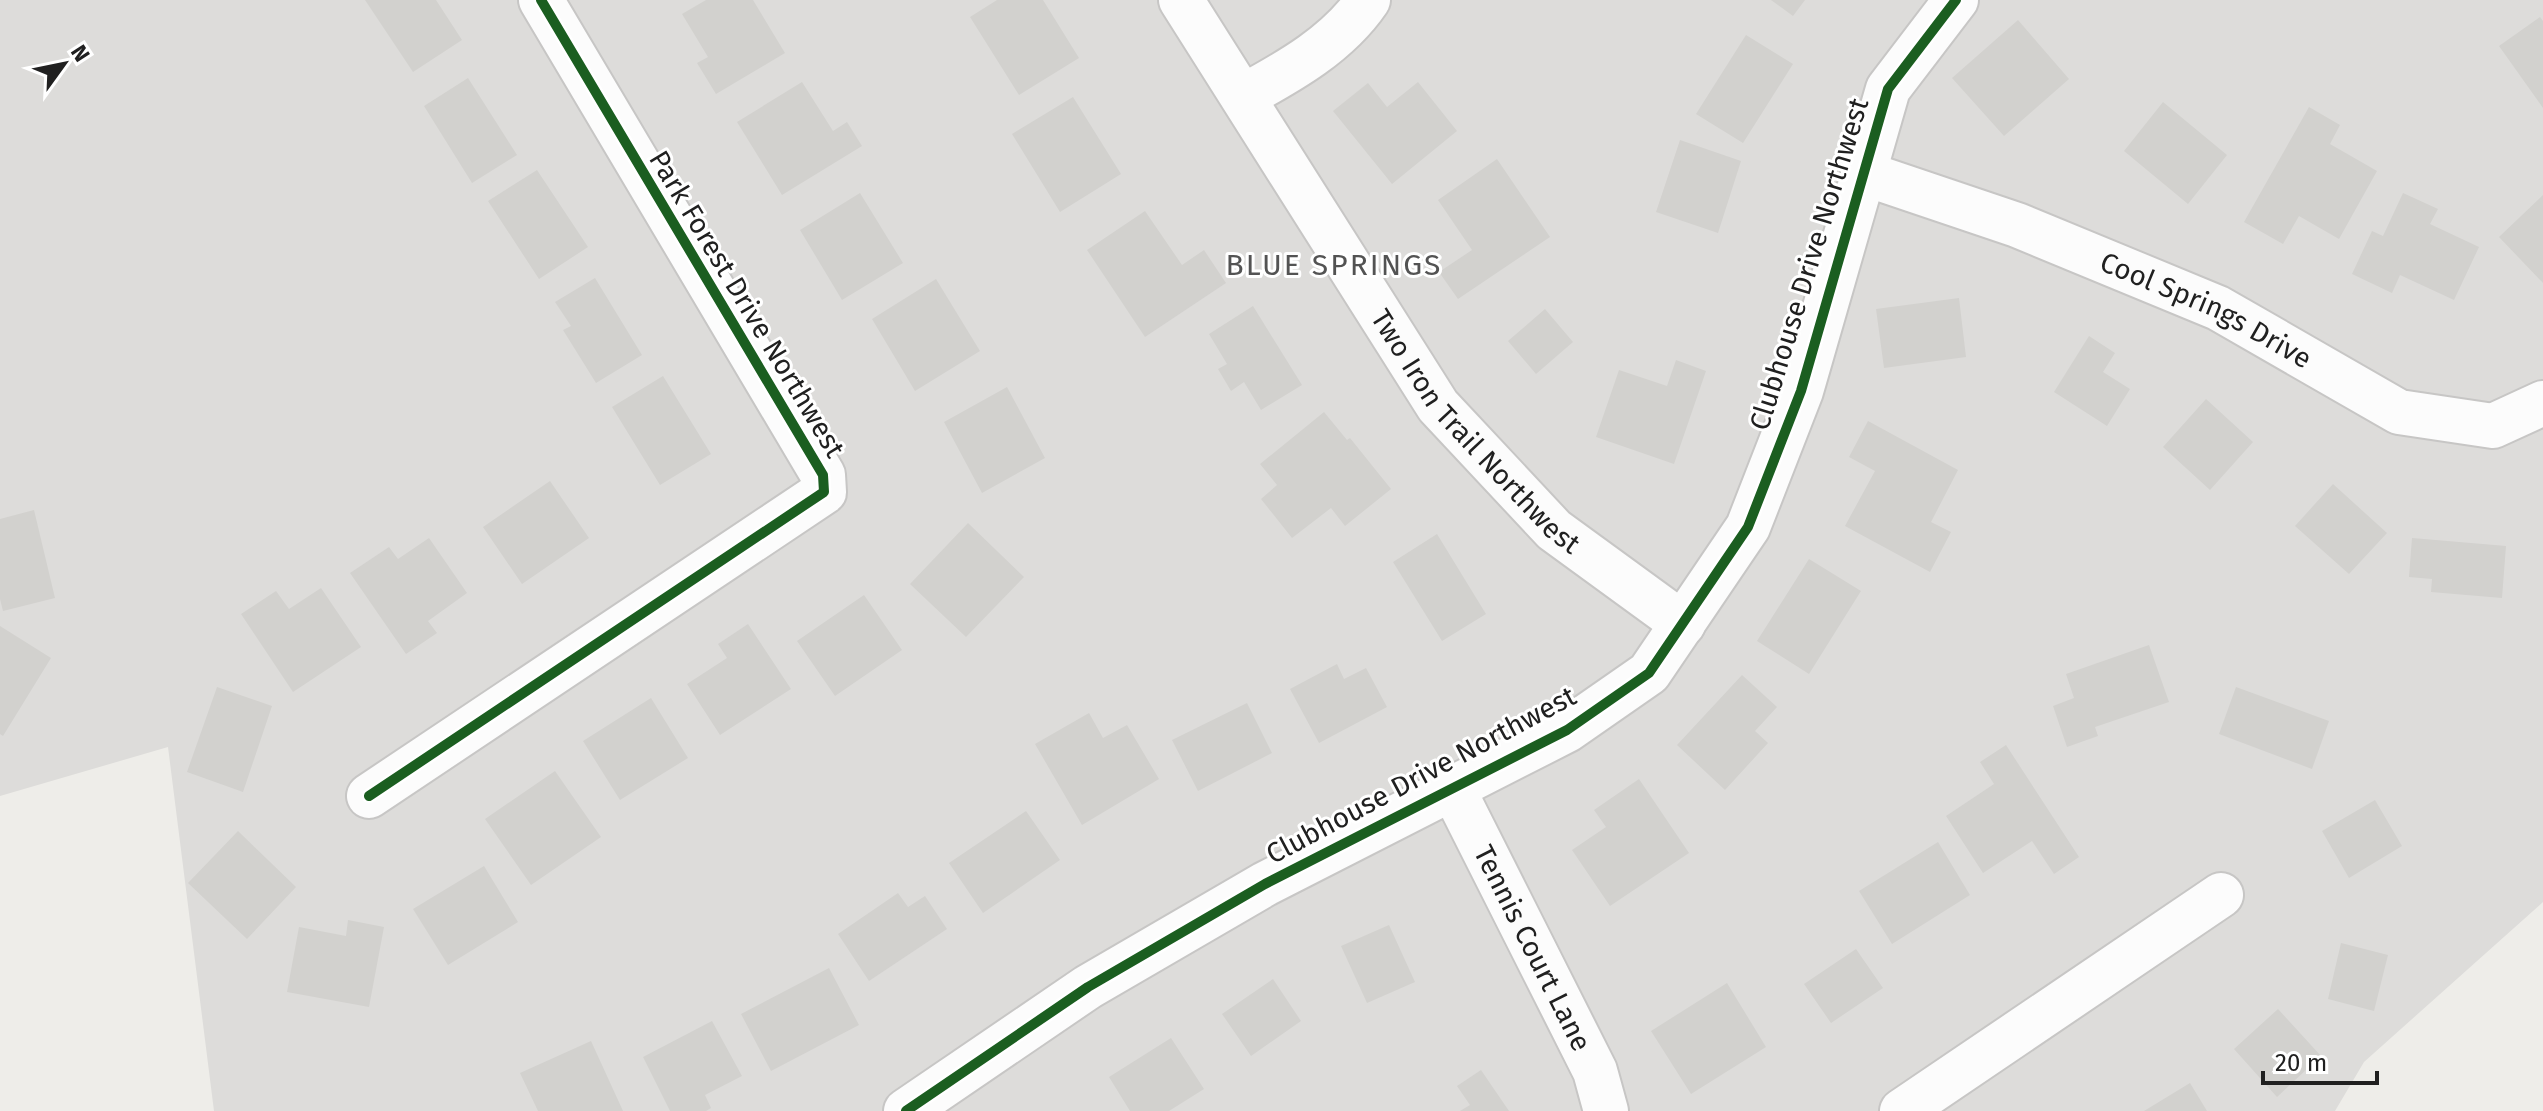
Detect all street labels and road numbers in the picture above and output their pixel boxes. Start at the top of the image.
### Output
street label: Clubhouse Drive Northwest [1743,93,1876,434]
street label: Park Forest Drive Northwest [642,145,852,464]
street label: Cool Springs Drive [2096,245,2318,375]
street label: Two Iron Trail Northwest [1365,303,1587,561]
street label: Clubhouse Drive Northwest [1261,679,1582,871]
street label: Tennis Court Lane [1467,840,1599,1056]

